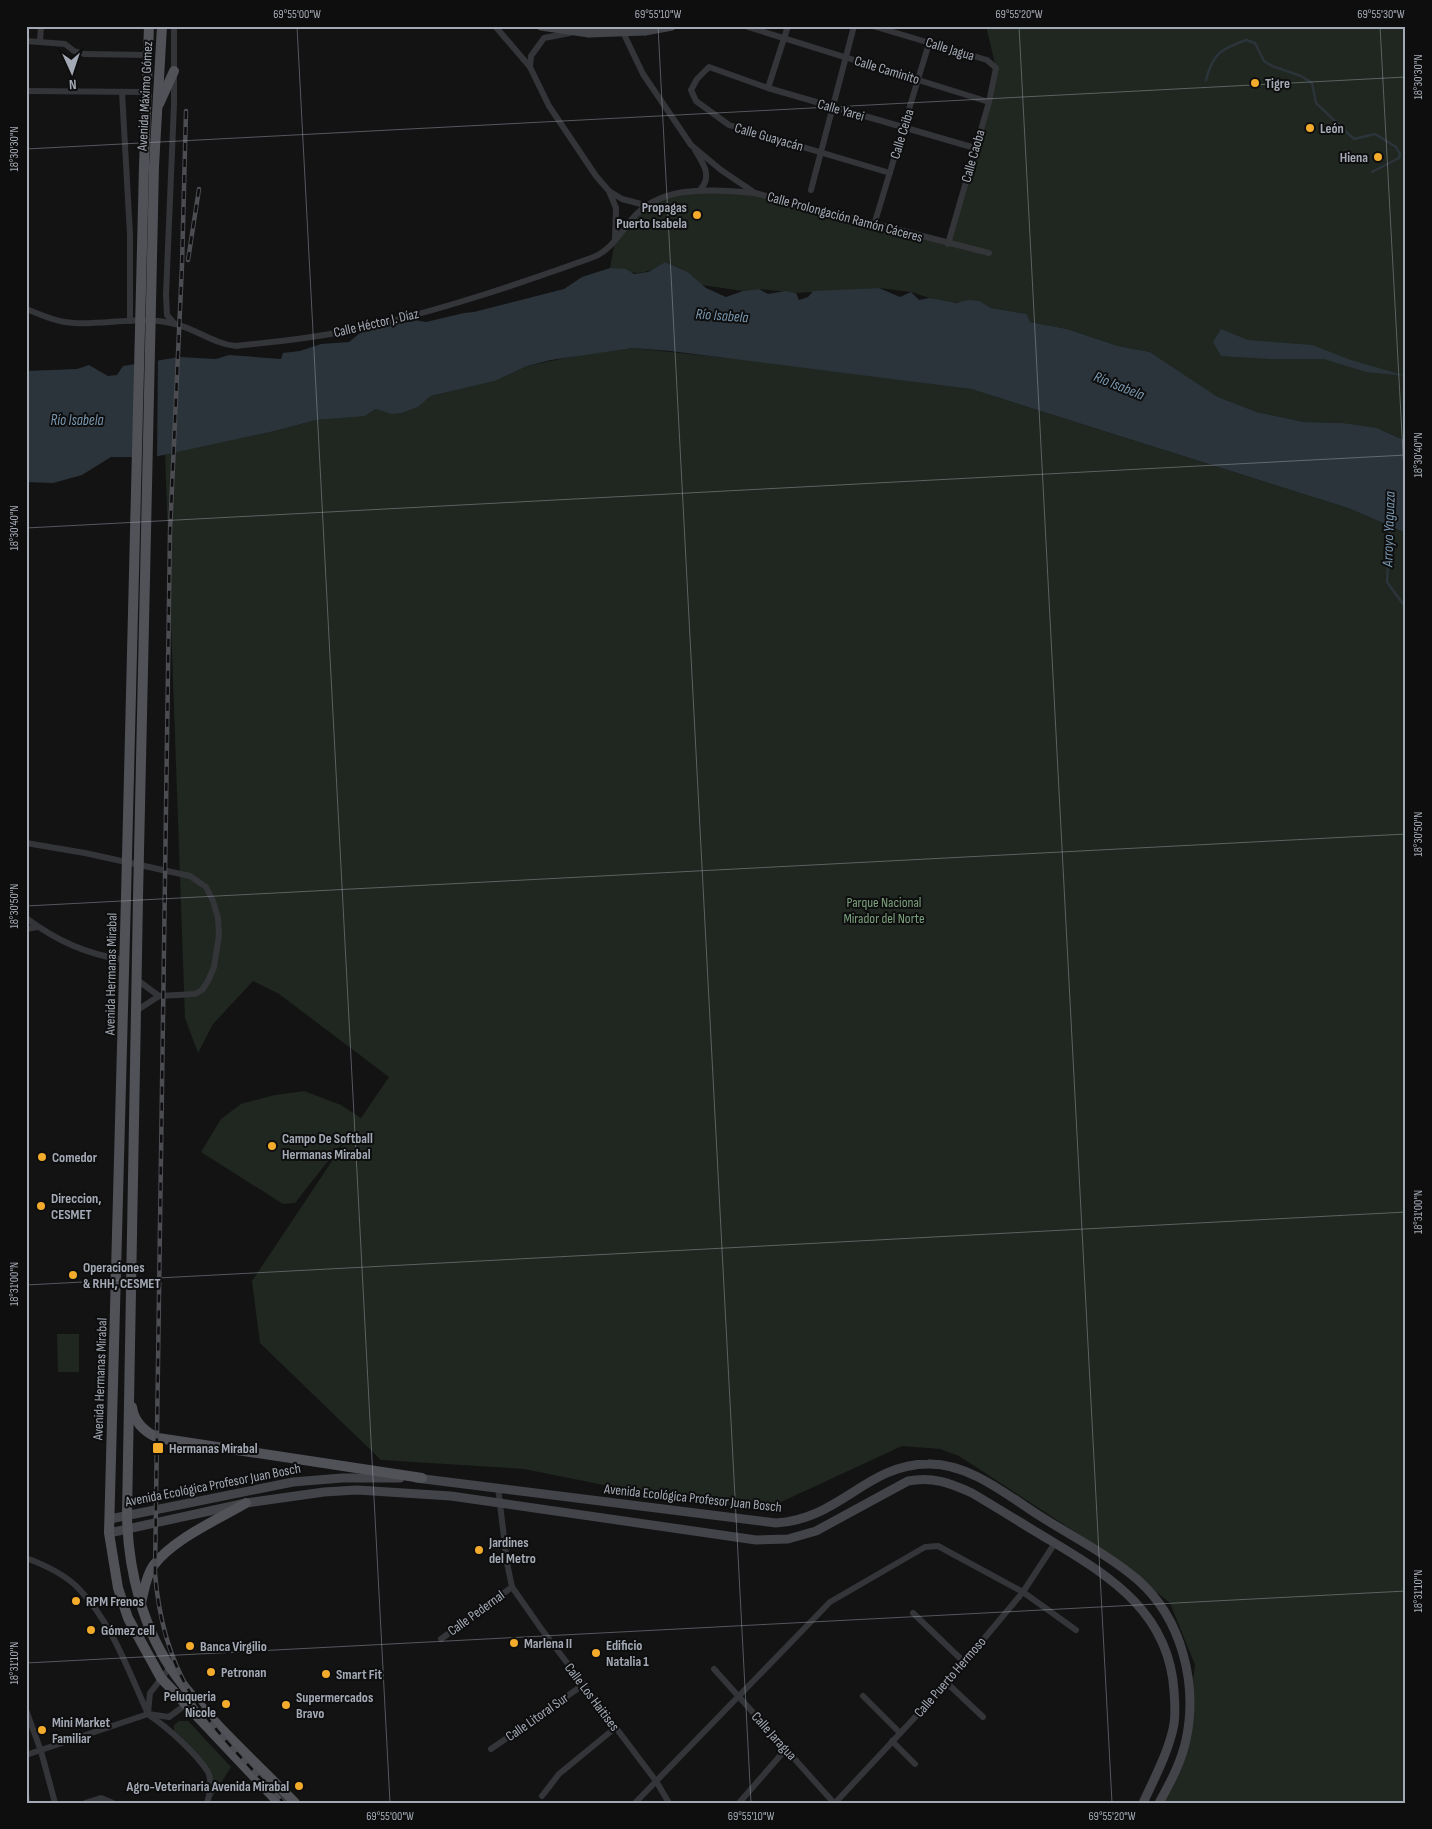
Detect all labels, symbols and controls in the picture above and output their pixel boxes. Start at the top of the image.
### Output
text: 69°55'00"W [273,7,321,22]
text: 69°55'10"W [635,7,681,22]
text: 69°55'20"W [995,7,1043,22]
text: 69°55'30"W [1357,7,1405,22]
street label: Calle Jagua [924,34,976,64]
street label: Avenida Máximo Gómez [134,41,156,152]
north arrow [48,48,98,98]
street label: Calle Caminito [852,52,922,88]
text: 18°30'30"N [1411,54,1426,100]
place label: Tigre [1265,75,1290,92]
text: N [68,76,77,93]
marker: Tigre [1249,77,1261,89]
street label: Calle Yarei [816,95,866,125]
street label: Calle Ceiba [886,107,918,161]
street label: Calle Guayacán [733,119,805,155]
place label: León [1320,120,1344,137]
marker: León [1304,122,1316,134]
text: 18°30'30"N [7,126,22,172]
street label: Calle Caoba [957,128,989,184]
place label: Hiena [1340,149,1368,166]
marker: Hiena [1372,151,1384,163]
street label: Calle Prolongación Ramón Cáceres [765,188,925,246]
place label: Propagas Puerto Isabela [616,199,687,232]
marker: Propagas Puerto Isabela [691,209,703,221]
street label: Calle Héctor J. Díaz [332,305,420,341]
water label: Río Isabela [695,305,749,327]
water label: Río Isabela [1091,367,1147,405]
water label: Río Isabela [50,411,104,430]
text: 18°30'40"N [1411,432,1426,478]
water label: Arroyo Yaguaza [1378,491,1400,568]
text: 18°30'40"N [7,505,22,551]
text: 18°30'50"N [1411,812,1426,856]
text: 18°30'50"N [7,884,22,928]
park label: Parque Nacional Mirador del Norte [843,894,925,927]
street label: Avenida Hermanas Mirabal [101,913,121,1036]
place label: Campo De Softball Hermanas Mirabal [282,1130,373,1163]
marker: Campo De Softball Hermanas Mirabal [266,1140,278,1152]
place label: Comedor [52,1149,98,1166]
marker: Comedor [36,1151,48,1163]
place label: Direccion, CESMET [51,1190,102,1223]
text: 18°31'00"N [1411,1190,1426,1234]
marker: Direccion, CESMET [35,1200,47,1212]
place label: Operaciones & RHH, CESMET [83,1259,161,1292]
text: 18°31'00"N [7,1262,22,1306]
marker: Operaciones & RHH, CESMET [67,1269,79,1281]
street label: Avenida Hermanas Mirabal [89,1317,111,1442]
place label: Hermanas Mirabal [169,1440,258,1457]
marker: Hermanas Mirabal [151,1441,165,1455]
street label: Avenida Ecológica Profesor Juan Bosch [123,1460,302,1511]
street label: Avenida Ecológica Profesor Juan Bosch [602,1480,783,1516]
place label: Jardines del Metro [488,1534,536,1567]
marker: Jardines del Metro [473,1544,485,1556]
text: 18°31'10"N [1411,1570,1426,1612]
street label: Calle Pedernal [444,1587,508,1639]
place label: RPM Frenos [86,1593,144,1610]
marker: RPM Frenos [70,1595,82,1607]
place label: Gómez cell [101,1622,155,1639]
marker: Gómez cell [85,1624,97,1636]
street label: Calle Puerto Hermoso [910,1633,990,1721]
place label: Marlena II [524,1635,572,1652]
marker: Marlena II [508,1637,520,1649]
place label: Edificio Natalia 1 [606,1637,649,1670]
place label: Banca Virgilio [200,1638,267,1655]
marker: Banca Virgilio [184,1640,196,1652]
text: 18°31'10"N [7,1642,22,1684]
marker: Edificio Natalia 1 [590,1647,602,1659]
street label: Calle Los Haitises [561,1660,623,1734]
place label: Petronan [221,1664,266,1681]
marker: Petronan [205,1666,217,1678]
place label: Smart Fit [336,1666,382,1683]
marker: Smart Fit [320,1668,332,1680]
place label: Peluqueria Nicole [164,1688,216,1721]
place label: Supermercados Bravo [296,1689,373,1722]
street label: Calle Litoral Sur [502,1689,572,1745]
marker: Peluqueria Nicole [220,1698,232,1710]
marker: Supermercados Bravo [280,1699,292,1711]
street label: Calle Jaragua [748,1708,800,1764]
place label: Mini Market Familiar [52,1714,110,1747]
marker: Mini Market Familiar [36,1724,48,1736]
place label: Agro-Veterinaria Avenida Mirabal [126,1778,289,1795]
marker: Agro-Veterinaria Avenida Mirabal [293,1780,305,1792]
text: 69°55'00"W [366,1809,414,1824]
text: 69°55'10"W [728,1809,774,1824]
text: 69°55'20"W [1088,1809,1136,1824]

